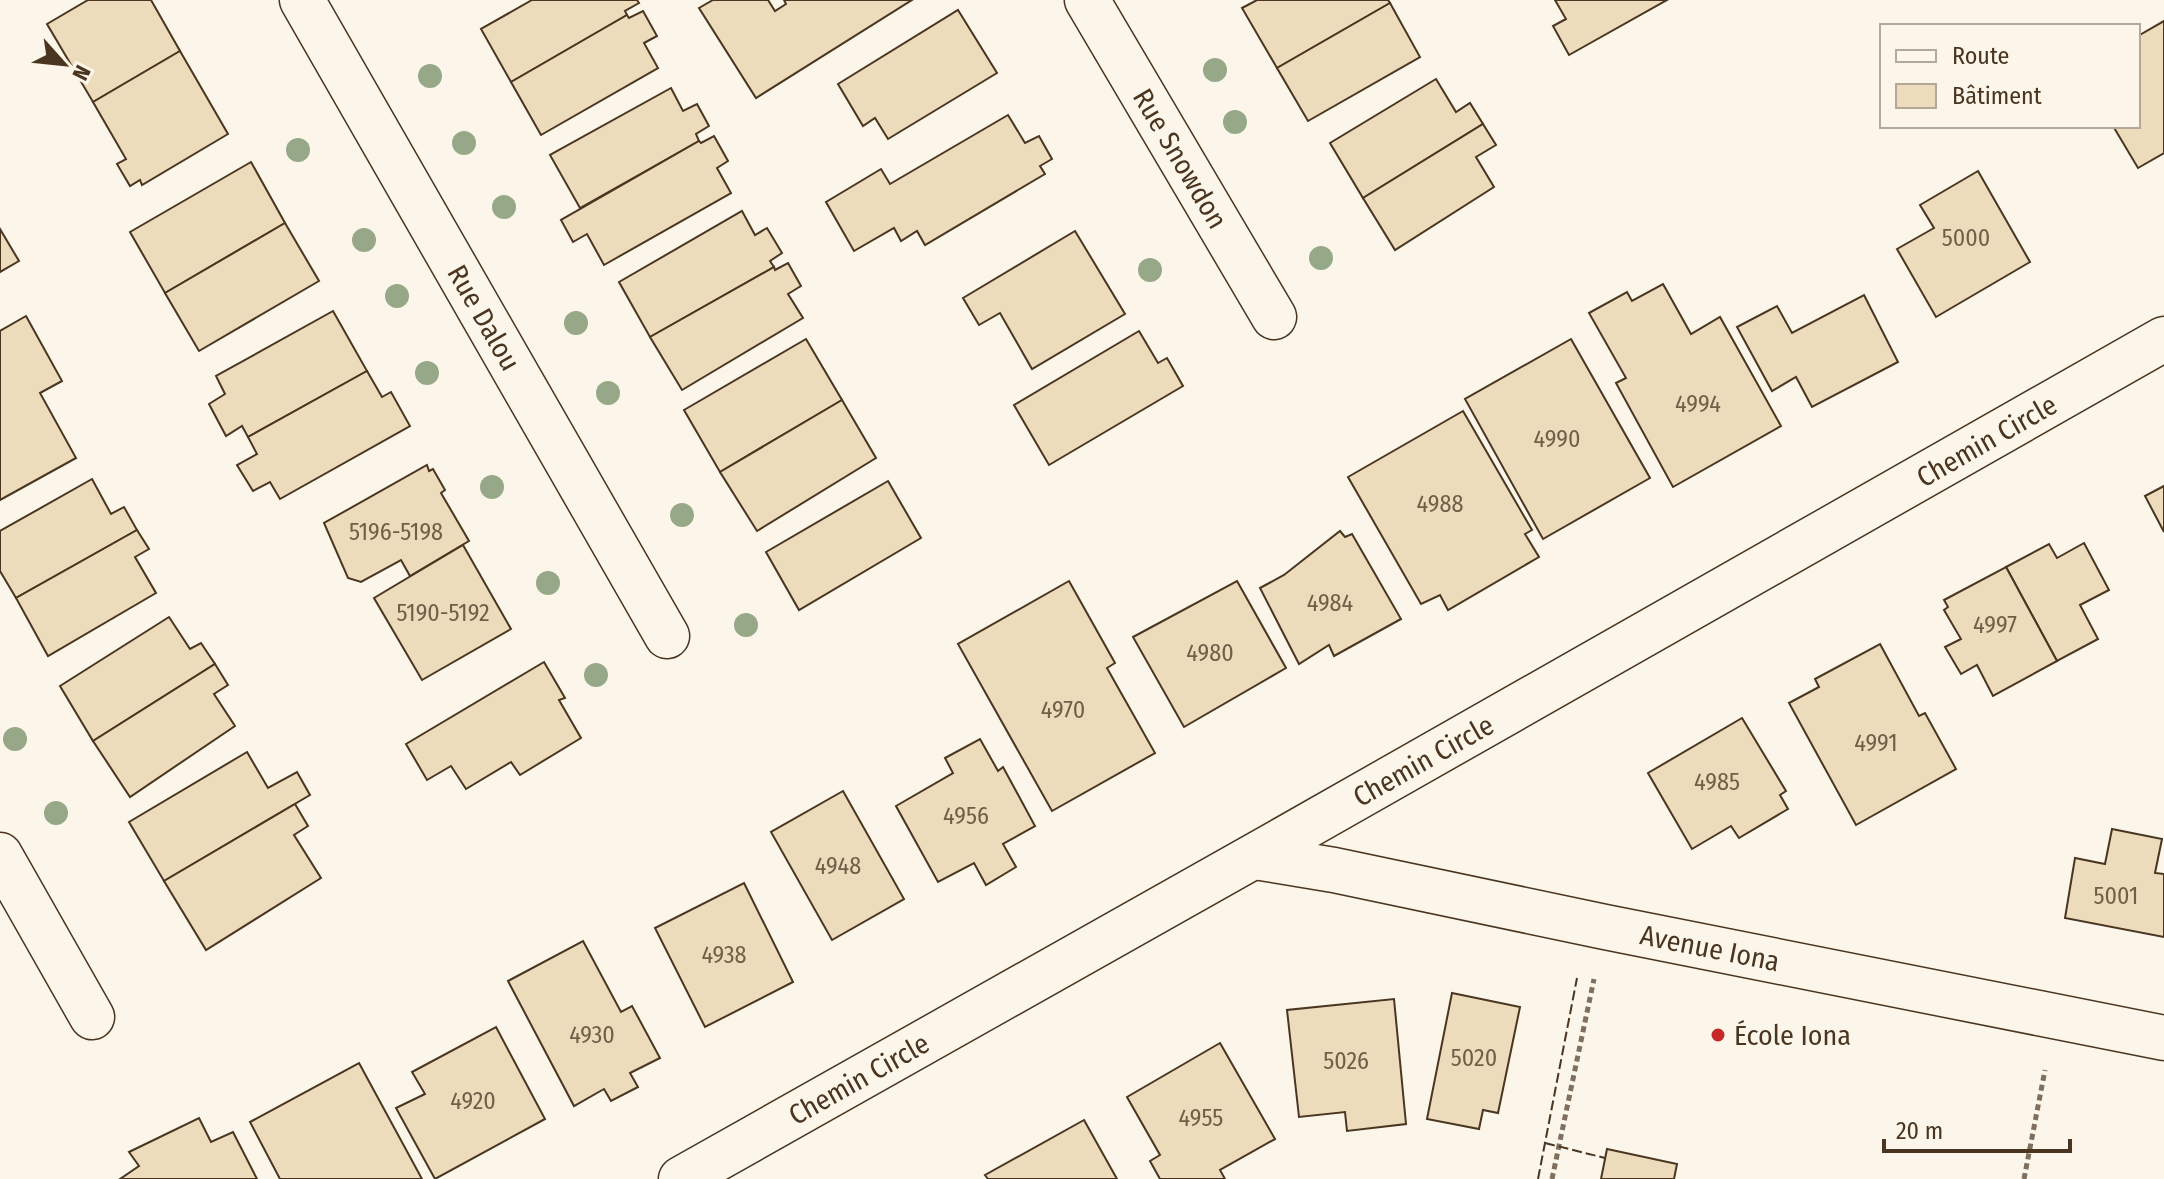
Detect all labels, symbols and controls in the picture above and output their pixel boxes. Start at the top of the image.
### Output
north arrow [24,24,104,104]
legend [1880,24,2140,128]
text: Route [1952,42,2009,70]
text: N [66,61,96,85]
text: Bâtiment [1952,82,2042,110]
street label: Rue Snowdon [1126,83,1234,234]
house number: 5000 [1942,224,1990,252]
street label: Rue Dalou [441,259,527,376]
street label: Chemin Circle [1911,388,2062,494]
house number: 4994 [1675,390,1721,418]
house number: 4990 [1533,425,1581,453]
house number: 4988 [1417,490,1463,518]
house number: 5196-5198 [349,518,443,546]
house number: 4984 [1307,589,1353,617]
house number: 5190-5192 [396,599,490,627]
house number: 4997 [1973,611,2017,639]
house number: 4980 [1186,639,1234,667]
house number: 4970 [1041,696,1085,724]
street label: Chemin Circle [1347,708,1499,813]
house number: 4991 [1854,729,1898,757]
house number: 4985 [1694,768,1740,796]
house number: 4956 [943,802,989,830]
house number: 4948 [815,852,861,880]
house number: 5001 [2094,882,2138,910]
street label: Avenue Iona [1637,918,1783,978]
house number: 4938 [701,941,747,969]
place label: École Iona [1734,1019,1851,1052]
house number: 4930 [569,1021,615,1049]
street label: Chemin Circle [783,1026,935,1131]
marker: École Iona [1709,1026,1727,1044]
house number: 5020 [1451,1044,1497,1072]
house number: 5026 [1323,1047,1369,1075]
house number: 4920 [450,1087,496,1115]
scale bar [1884,1103,2070,1153]
house number: 4955 [1179,1104,1223,1132]
text: 20 m [1896,1117,1943,1145]

